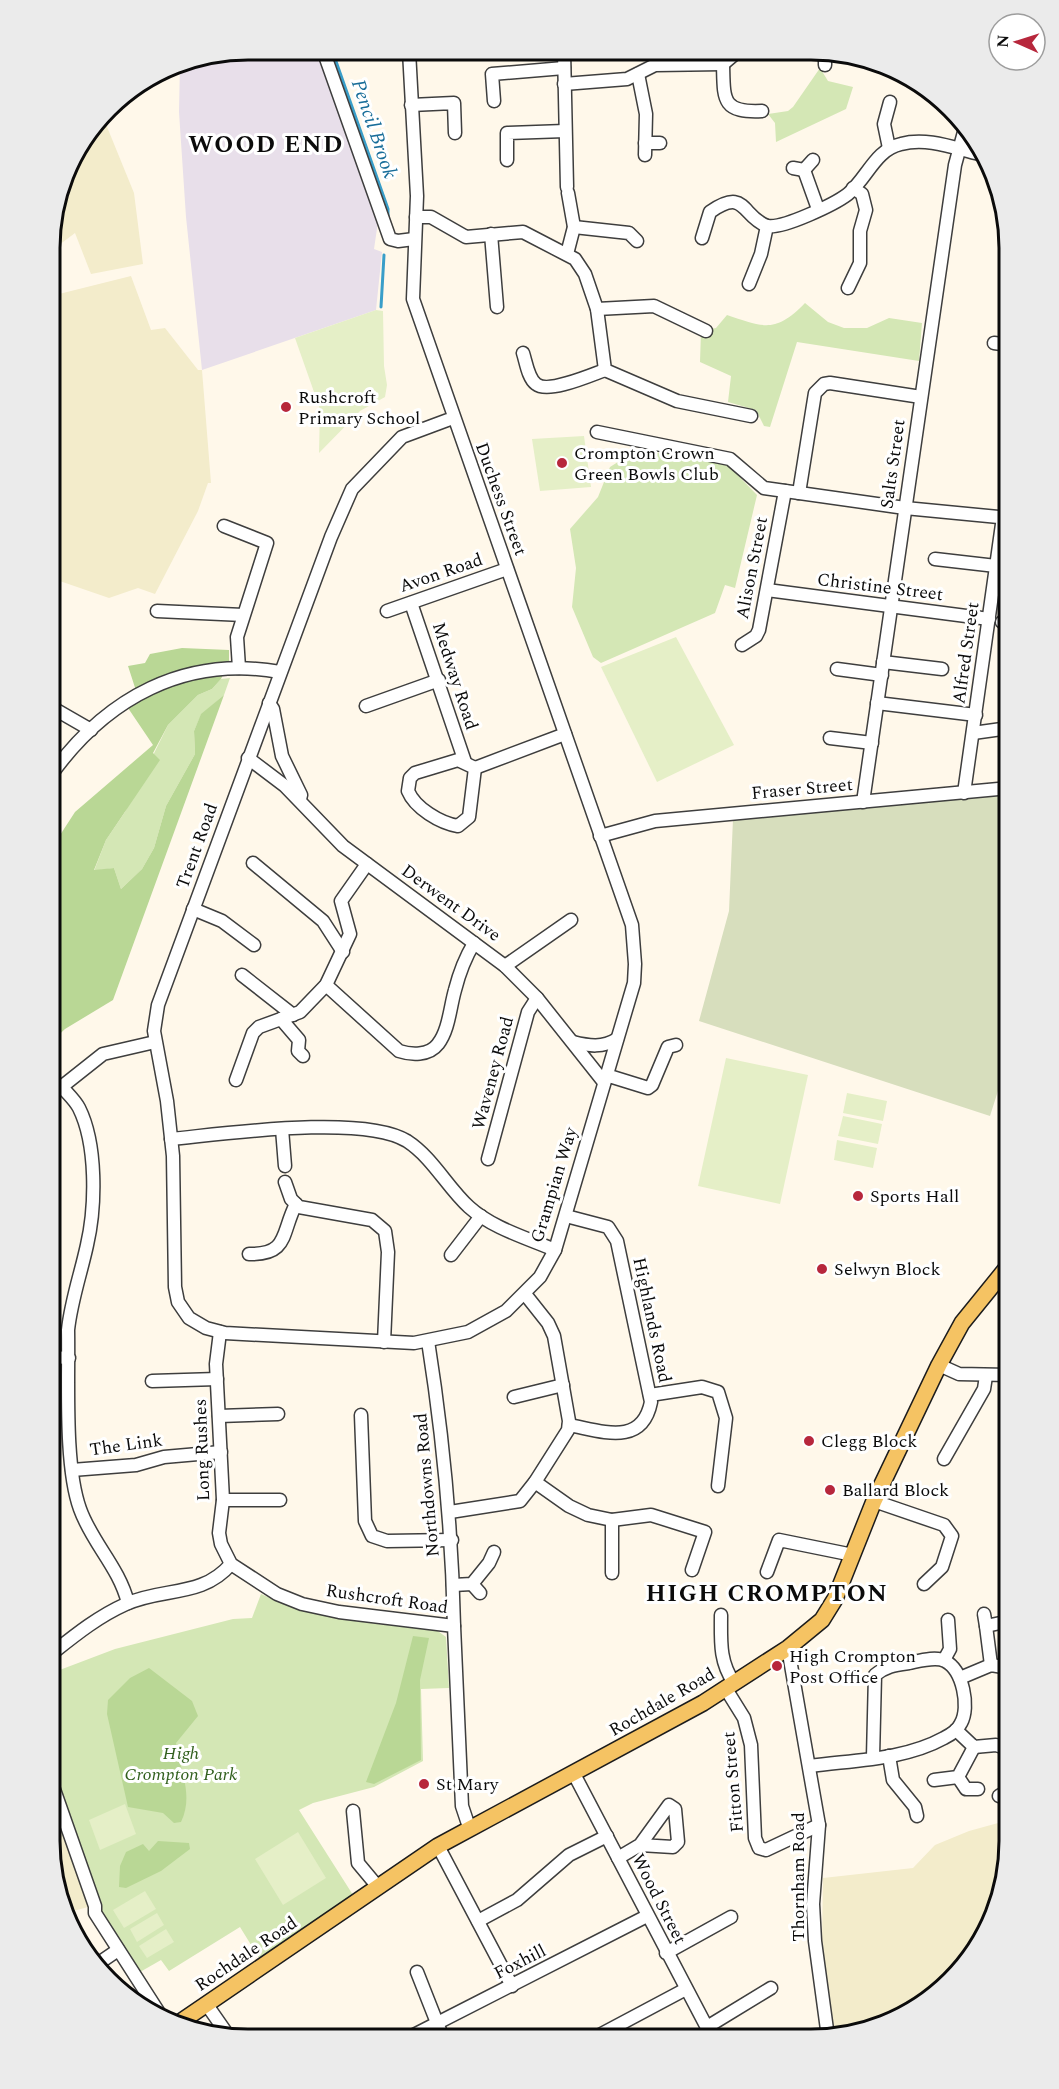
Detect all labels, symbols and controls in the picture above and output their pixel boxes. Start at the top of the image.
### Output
north arrow [987,12,1047,72]
text: N [991,34,1015,48]
water label: Pencil Brook [343,75,405,183]
district label: WOOD END [188,127,344,163]
place label: Rushcroft Primary School [298,384,420,432]
marker: Rushcroft Primary School [279,400,293,414]
street label: Salts Street [873,418,913,510]
street label: Duchess Street [468,438,534,560]
place label: Crompton Crown Green Bowls Club [574,440,719,488]
marker: Crompton Crown Green Bowls Club [555,456,569,470]
street label: Alison Street [729,514,775,622]
street label: Avon Road [396,546,486,600]
street label: Christine Street [815,566,945,608]
street label: Alfred Street [946,600,986,706]
street label: Medway Road [425,619,485,733]
street label: Fraser Street [750,771,854,807]
street label: Trent Road [169,799,225,893]
street label: Derwent Drive [396,858,506,948]
street label: Waveney Road [465,1013,521,1133]
street label: Grampian Way [524,1123,585,1246]
place label: Sports Hall [870,1183,959,1210]
marker: Sports Hall [851,1189,865,1203]
street label: Highlands Road [626,1255,678,1385]
place label: Selwyn Block [834,1256,941,1283]
marker: Selwyn Block [815,1262,829,1276]
street label: Long Rushes [187,1398,217,1502]
street label: Northdowns Road [407,1412,447,1558]
street label: The Link [88,1427,164,1463]
place label: Clegg Block [821,1428,917,1455]
marker: Clegg Block [802,1434,816,1448]
place label: Ballard Block [842,1477,949,1504]
marker: Ballard Block [823,1483,837,1497]
district label: HIGH CROMPTON [646,1576,888,1612]
street label: Rushcroft Road [324,1577,450,1621]
place label: High Crompton Post Office [789,1643,916,1691]
marker: High Crompton Post Office [770,1659,784,1673]
street label: Rochdale Road [604,1661,720,1743]
street label: Fitton Street [715,1730,751,1834]
park label: High Crompton Park [125,1740,238,1788]
place label: St Mary [436,1771,500,1798]
marker: St Mary [417,1777,431,1791]
street label: Thornham Road [785,1812,812,1942]
street label: Wood Street [625,1849,693,1949]
street label: Rochdale Road [189,1910,303,1998]
street label: Foxhill [489,1937,551,1987]

